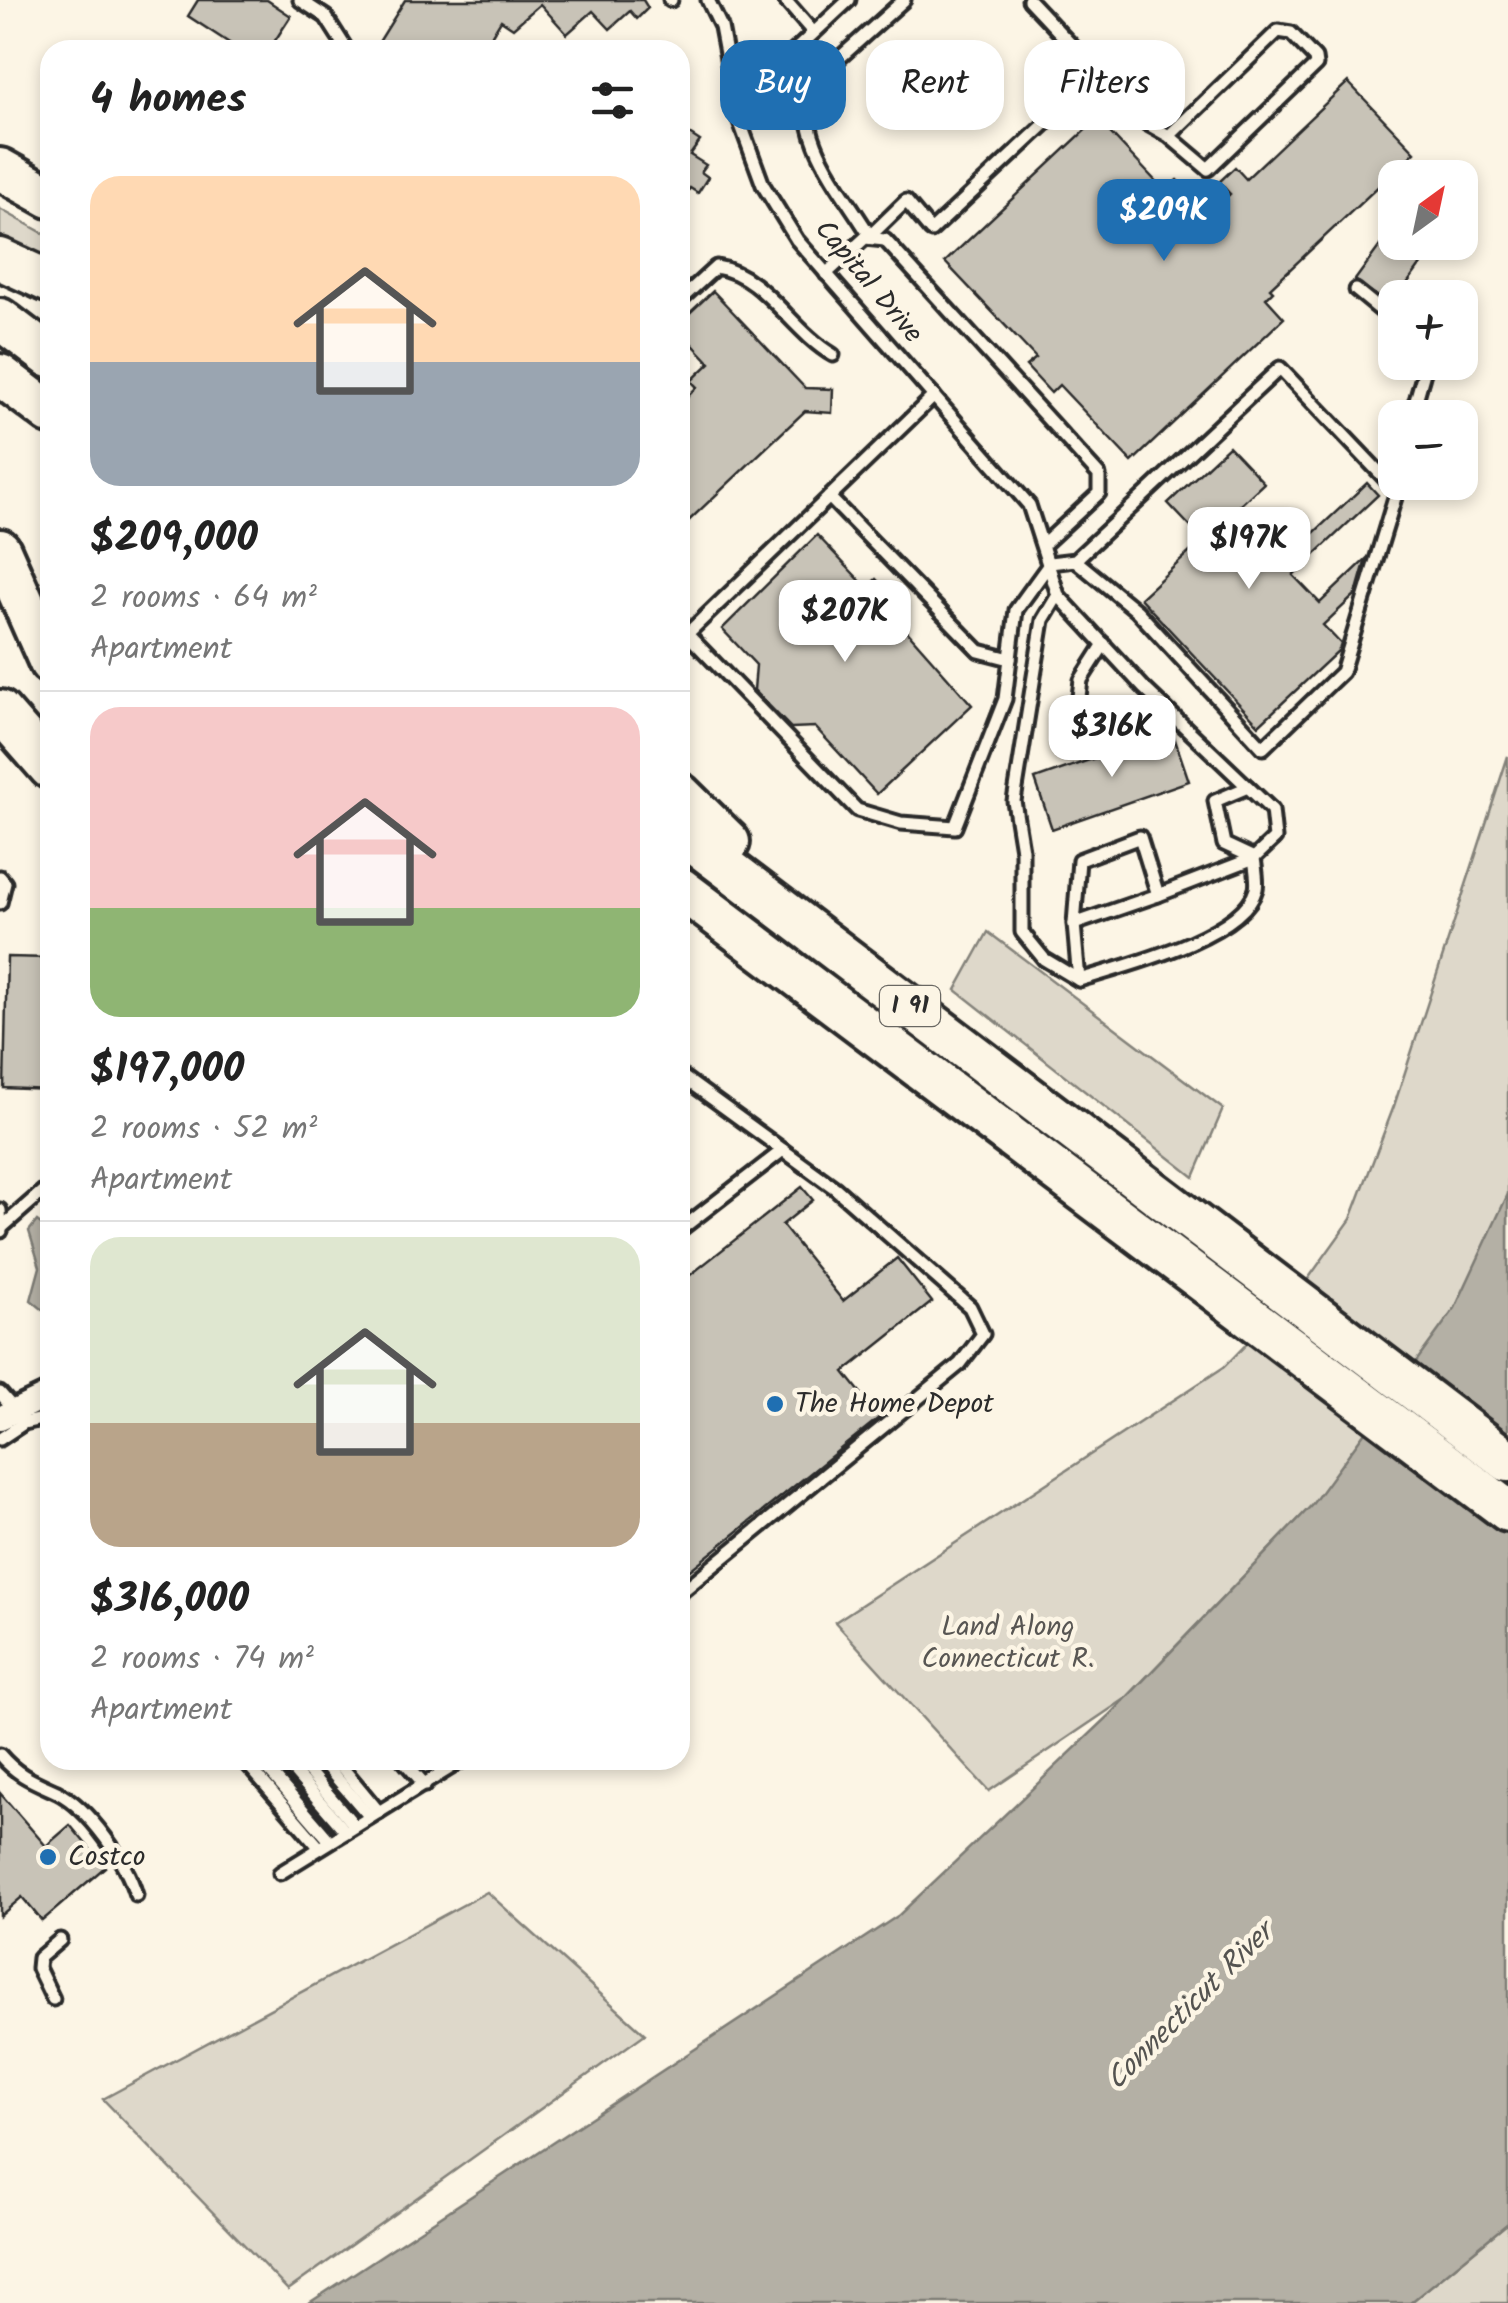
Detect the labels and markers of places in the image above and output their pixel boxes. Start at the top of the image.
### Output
pin: $209K [1094,179,1234,264]
pin: $197K [1179,507,1319,592]
pin: $207K [775,580,915,665]
pin: $316K [1042,695,1182,780]
place label: The Home Depot [795,1382,995,1427]
marker: The Home Depot [764,1393,786,1415]
place label: Costco [68,1835,145,1880]
marker: Costco [37,1846,59,1868]

